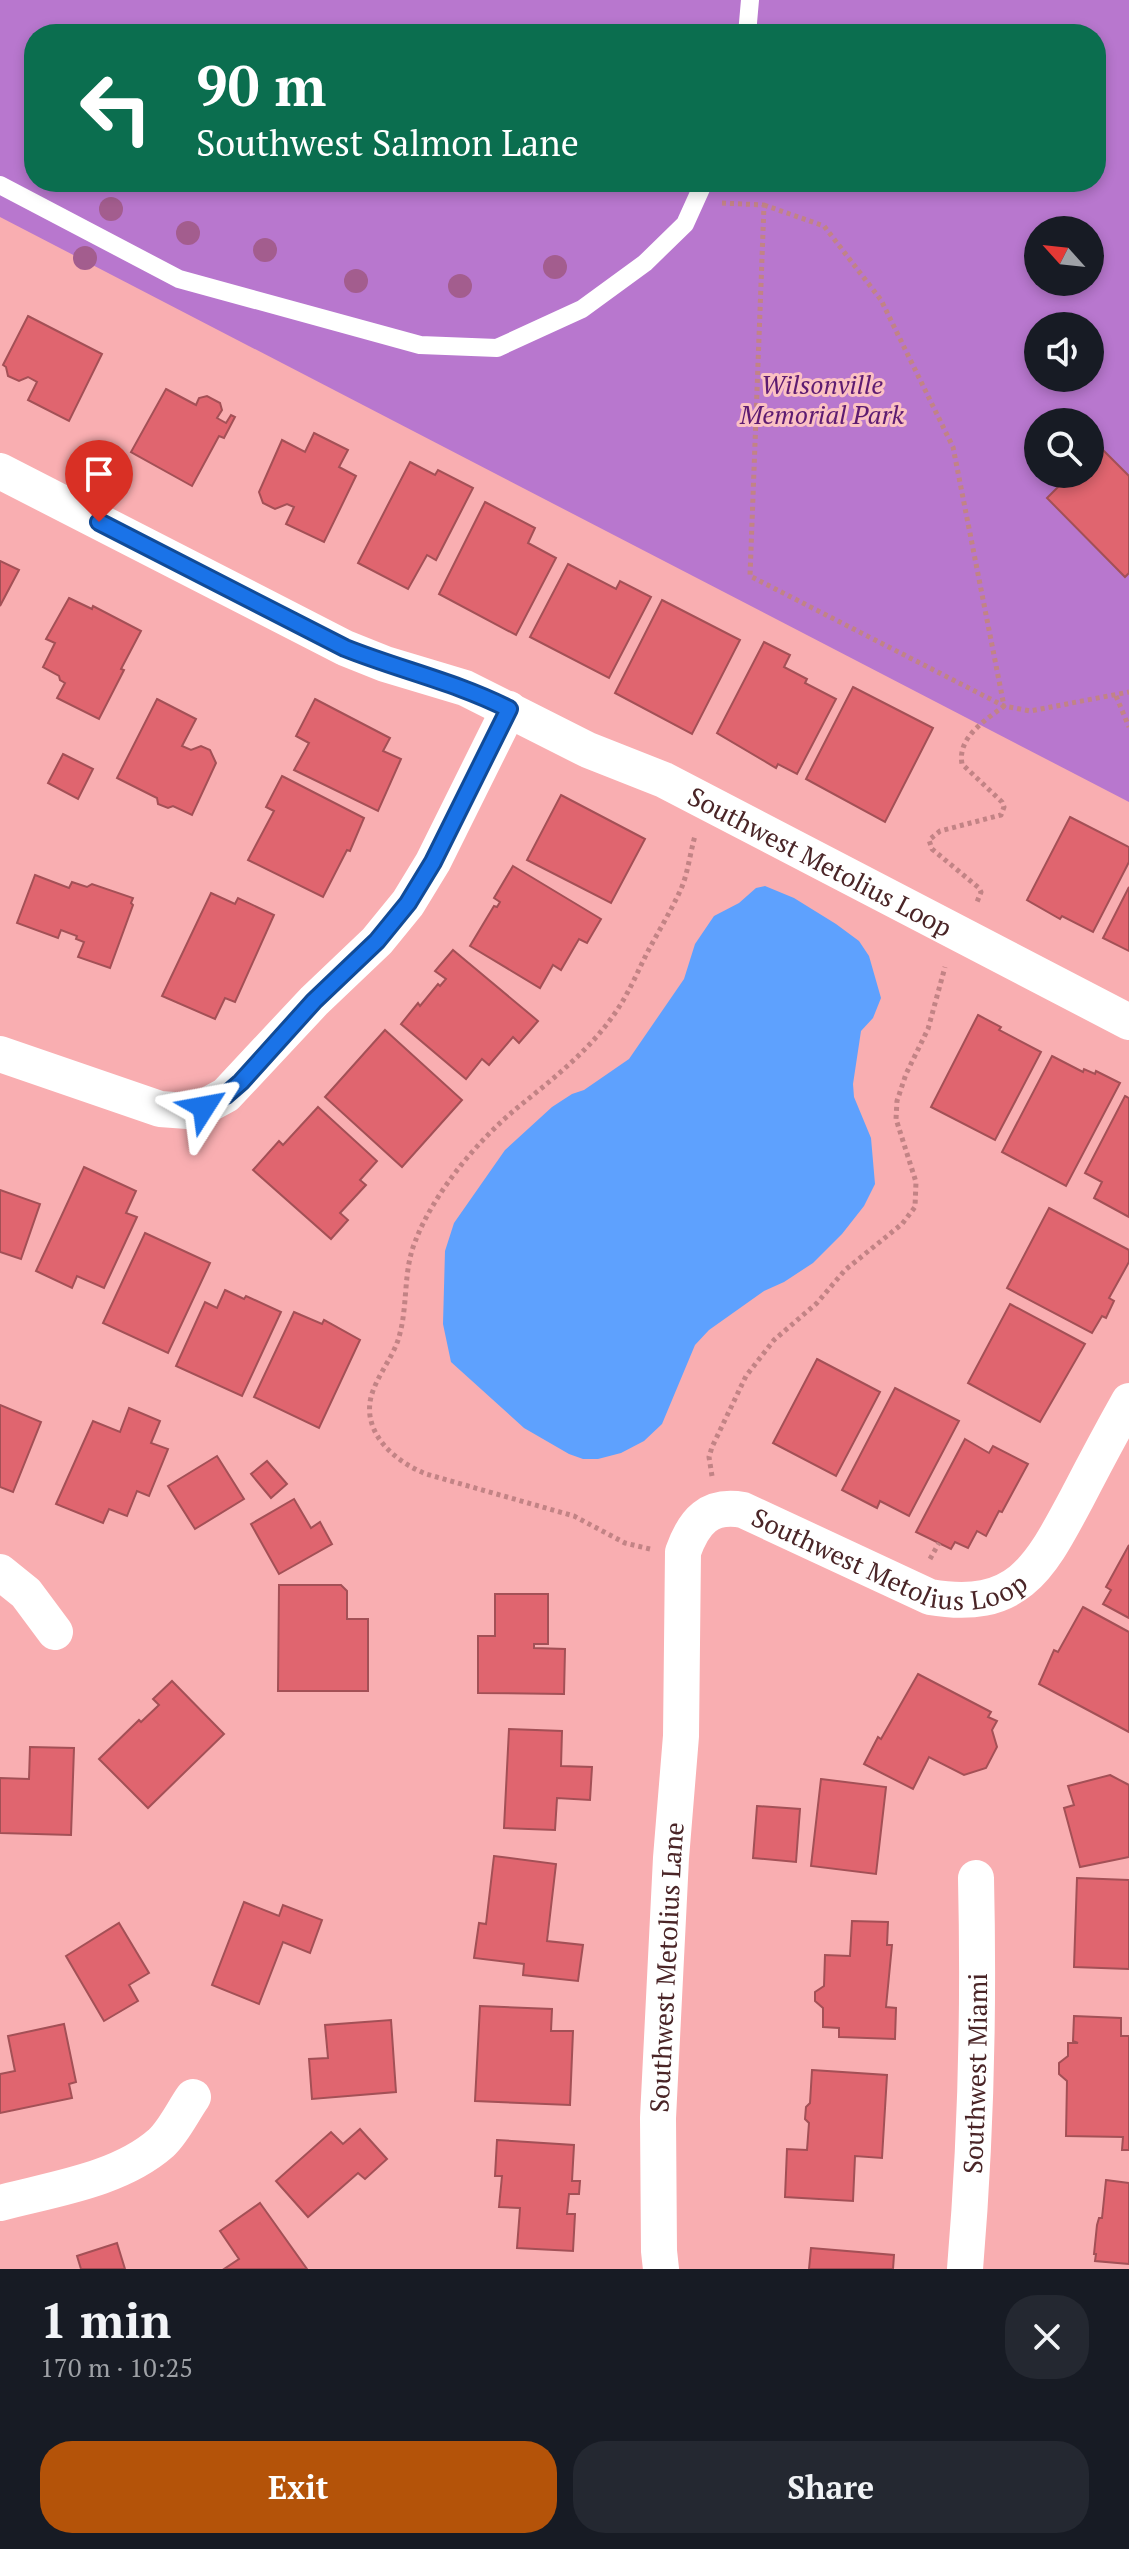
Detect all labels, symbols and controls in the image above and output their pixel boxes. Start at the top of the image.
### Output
text: 90 m [196,48,326,122]
icon: left [64,56,168,160]
text: Southwest Salmon Lane [196,119,579,166]
north arrow [1024,216,1104,296]
map controls [1024,216,1104,488]
button: sound [1024,312,1104,392]
park label: Wilsonville Memorial Park [739,367,905,431]
button: search [1024,408,1104,488]
pin [65,440,133,522]
icon: arrive [77,452,121,496]
street label: Southwest Metolius Loop [683,779,958,944]
position arrow [162,1065,246,1149]
street label: Southwest Metolius Loop [747,1500,1033,1617]
street label: Southwest Metolius Lane [641,1821,691,2113]
street label: Southwest Miami [955,1973,994,2175]
text: 1 min [40,2288,171,2352]
button: close [1005,2295,1089,2379]
text: 170 m · 10:25 [40,2350,193,2384]
button: Exit [40,2441,557,2533]
button: Share [573,2441,1089,2533]

